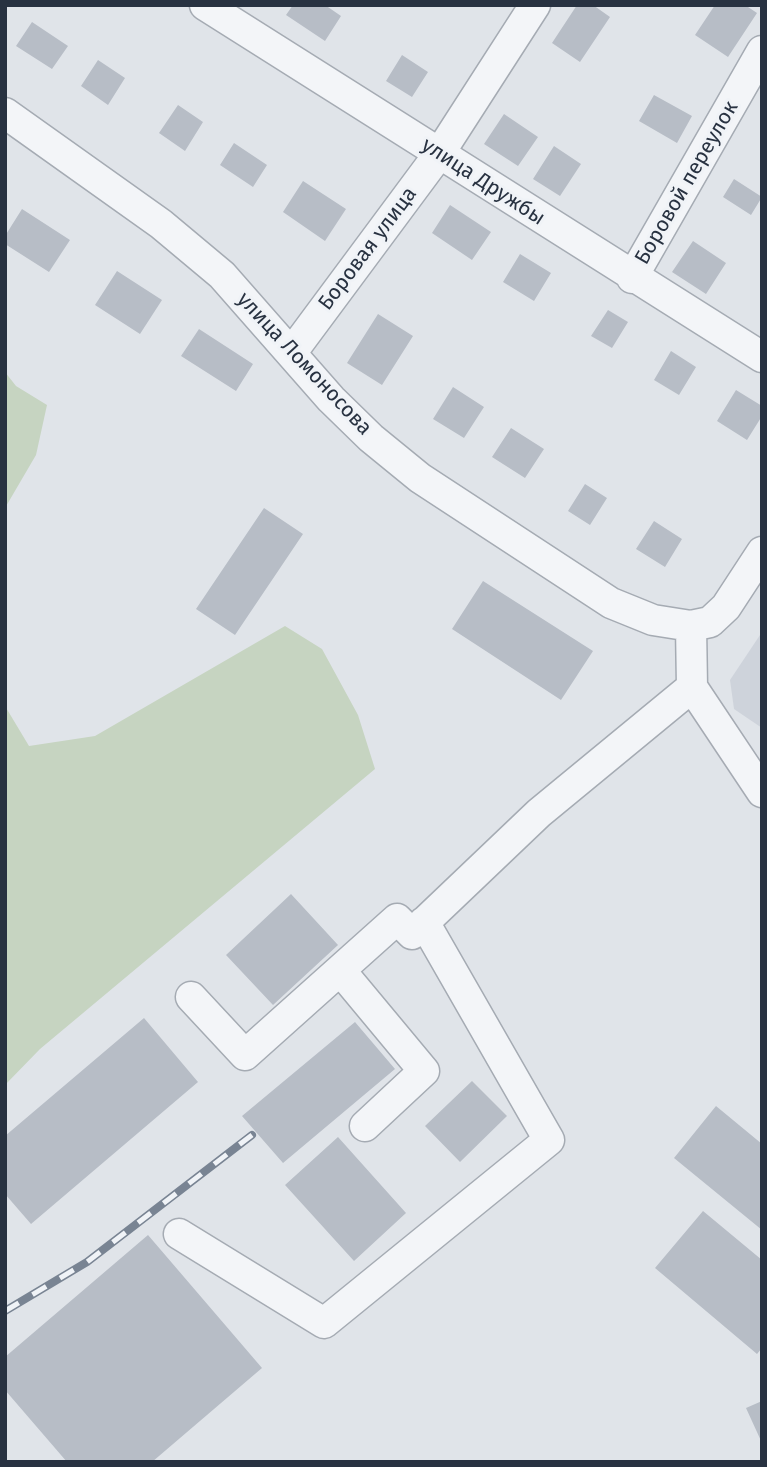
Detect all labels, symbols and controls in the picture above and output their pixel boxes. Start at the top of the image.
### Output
street label: Боровой переулок [630,97,744,269]
street label: улица Дружбы [417,133,549,231]
street label: Боровая улица [313,182,423,316]
street label: улица Ломоносова [231,287,377,441]

